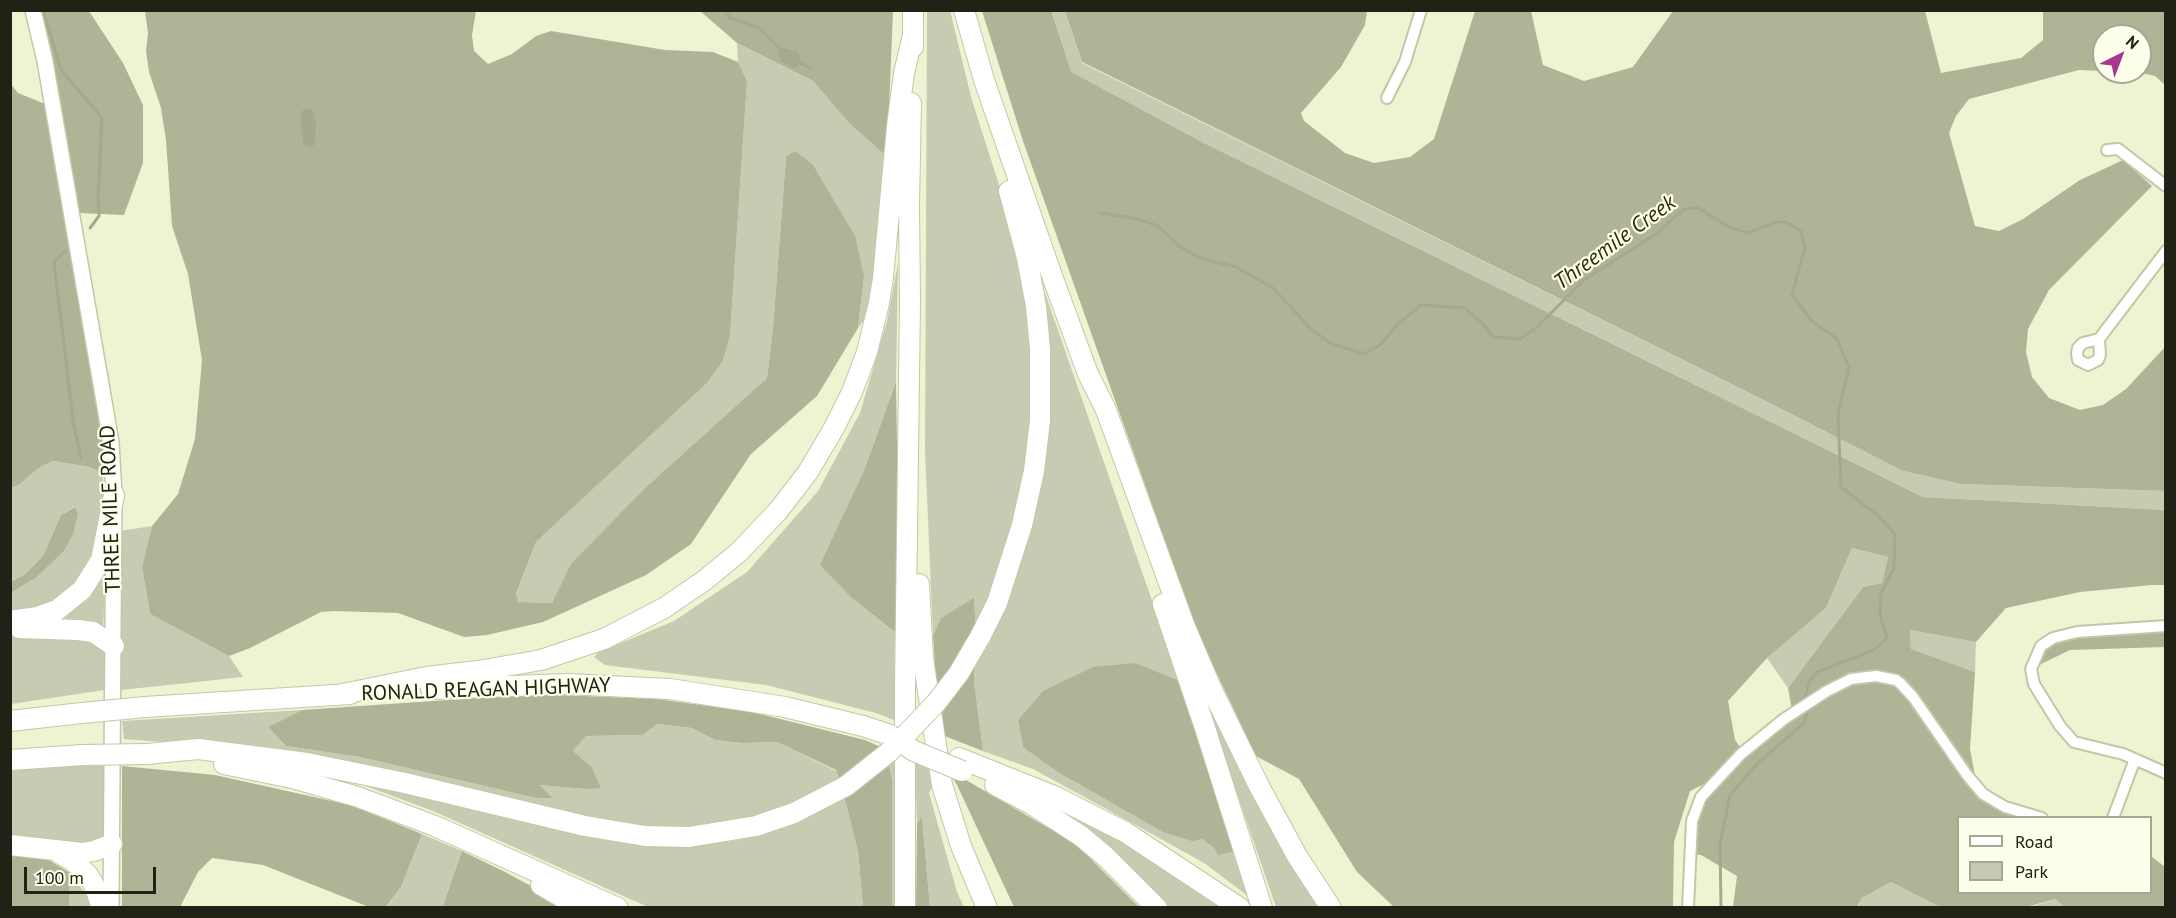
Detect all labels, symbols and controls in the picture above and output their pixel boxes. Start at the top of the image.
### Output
north arrow [2092,24,2152,84]
text: N [2122,31,2143,53]
water label: Threemile Creek [1549,190,1681,296]
street label: THREE MILE ROAD [95,424,127,594]
street label: RONALD REAGAN HIGHWAY [361,673,611,707]
legend [1957,816,2152,894]
text: Road [2015,830,2053,853]
scale bar [27,855,159,893]
text: Park [2015,860,2048,883]
text: 100 m [35,866,84,889]

